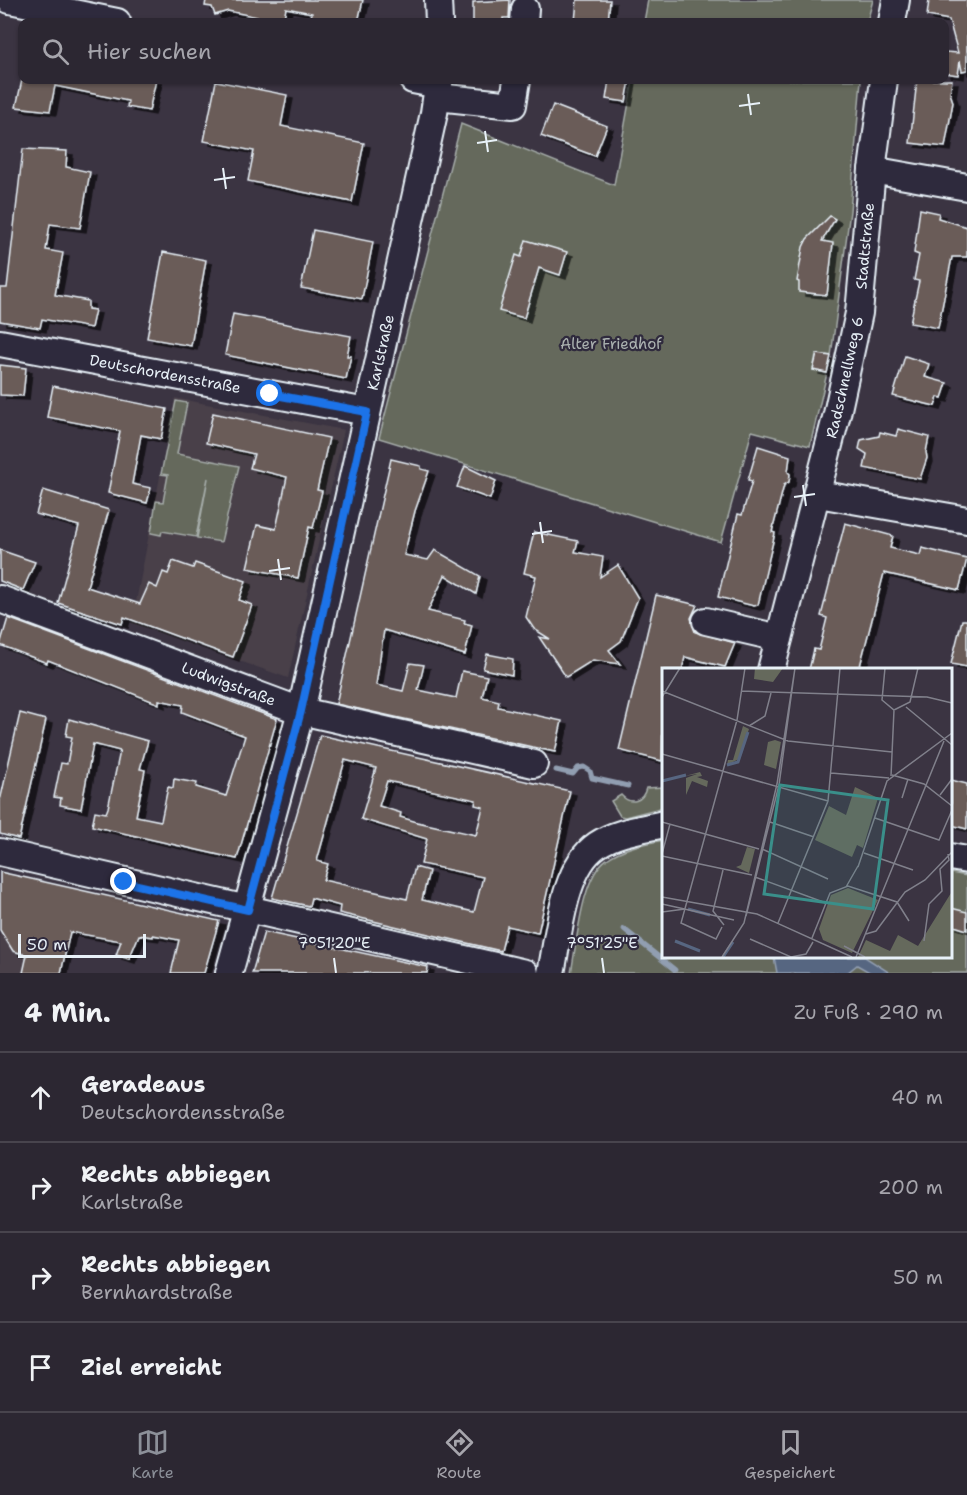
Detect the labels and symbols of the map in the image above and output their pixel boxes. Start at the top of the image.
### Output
street label: Stadtstraße [851,202,879,290]
street label: Karlstraße [363,313,399,392]
street label: Radschnellweg 6 [821,314,868,440]
park label: Alter Friedhof [560,334,662,354]
street label: Deutschordensstraße [88,350,242,398]
route start [256,380,282,406]
street label: Ludwigstraße [179,657,279,711]
inset map [662,668,952,958]
route end [110,868,136,894]
scale bar [18,931,146,958]
text: 7°51'20"E [298,933,370,953]
text: 7°51'25"E [566,933,638,953]

